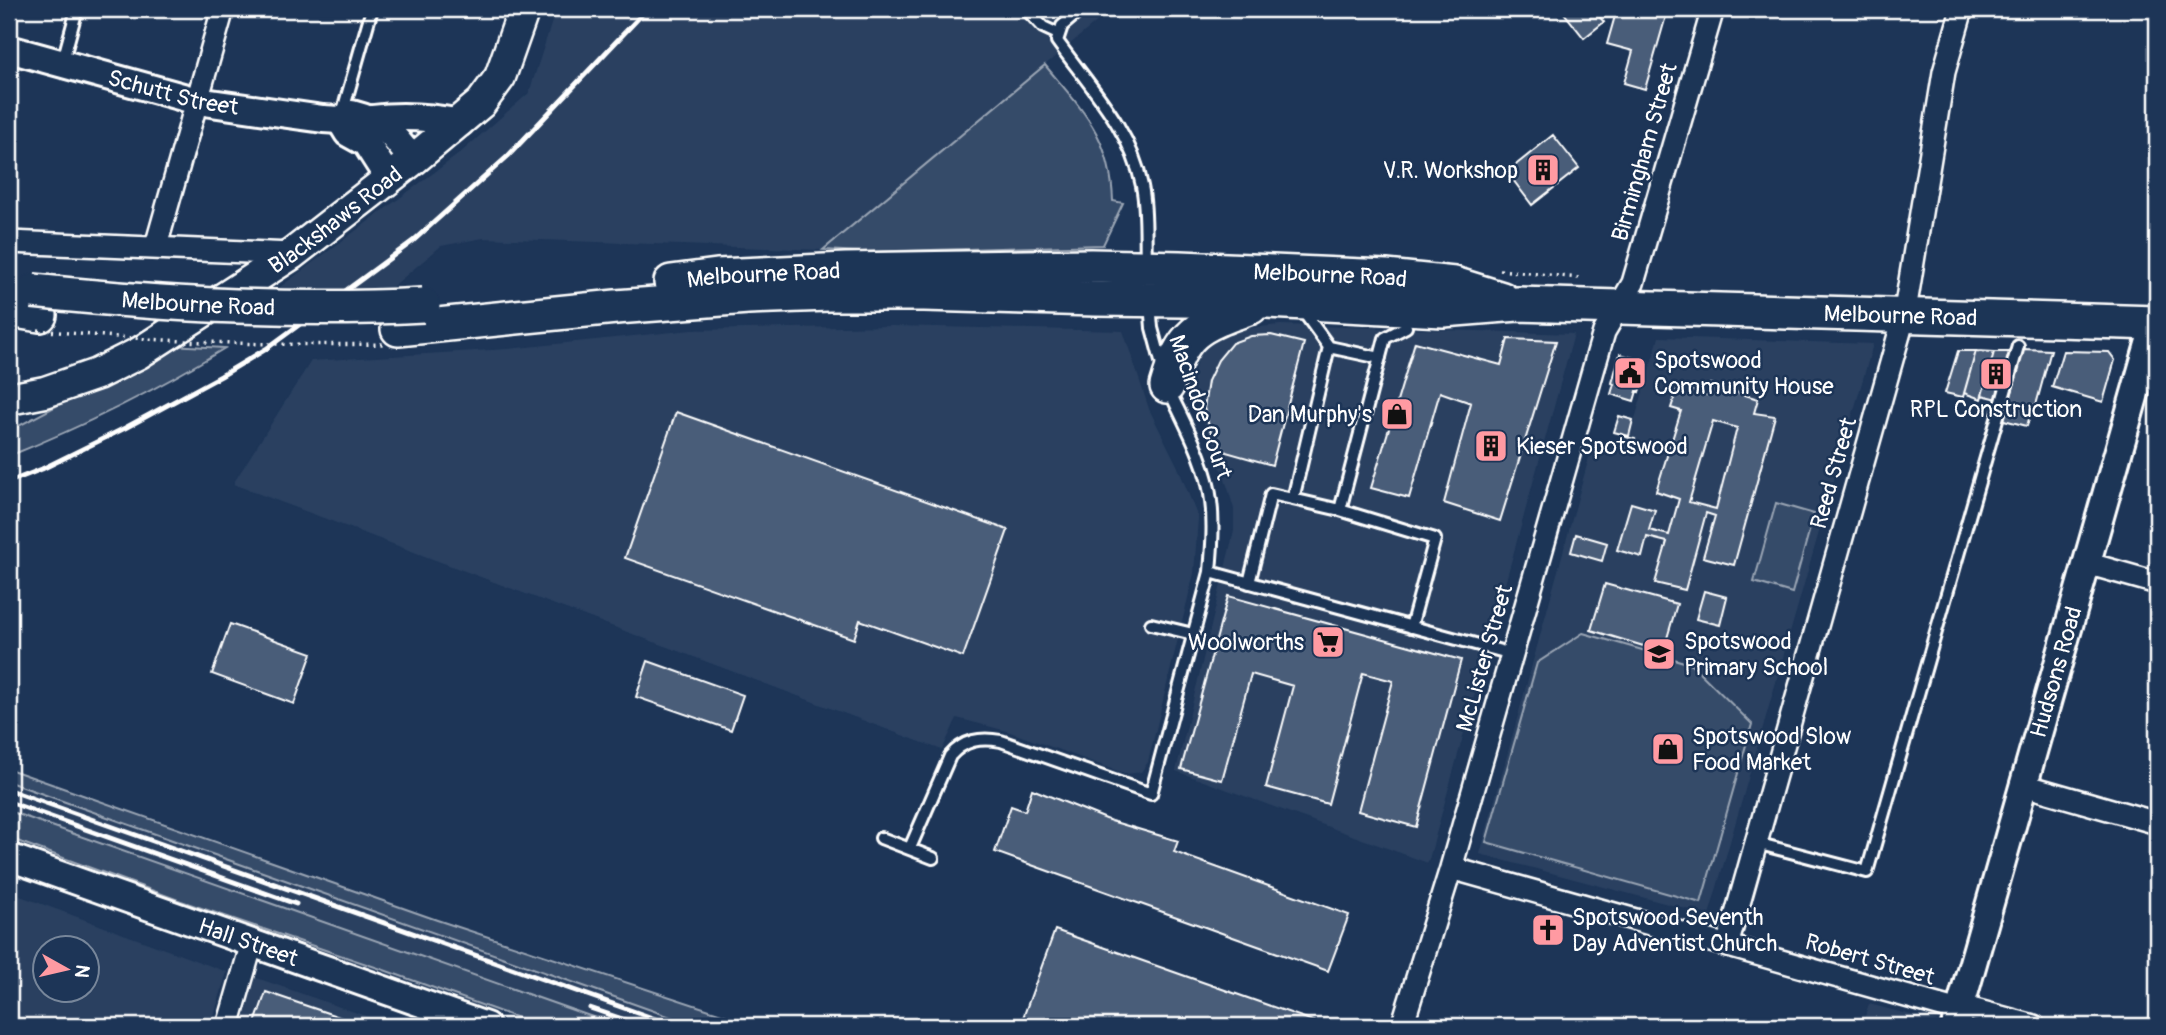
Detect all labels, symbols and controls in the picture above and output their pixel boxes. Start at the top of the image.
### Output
street label: Birmingham Street [1605,59,1684,244]
street label: Schutt Street [105,63,241,122]
building icon: V.R. Workshop [1524,151,1562,189]
place label: V.R. Workshop [1383,156,1518,185]
street label: Blackshaws Road [263,160,408,280]
street label: Melbourne Road [685,256,841,295]
street label: Melbourne Road [1253,257,1408,294]
street label: Melbourne Road [120,285,276,322]
street label: Melbourne Road [1823,299,1978,333]
street label: Macindoe Court [1162,331,1239,484]
place label: Spotswood Community House [1654,346,1834,401]
public building icon: Spotswood Community House [1611,354,1649,392]
building icon: RPL Construction [1977,355,2015,393]
shop icon: Dan Murphy's [1378,395,1416,433]
place label: RPL Construction [1910,395,2082,424]
place label: Dan Murphy's [1247,400,1372,429]
street label: Reed Street [1804,413,1863,532]
building icon: Kieser Spotswood [1472,427,1510,465]
place label: Kieser Spotswood [1516,432,1688,461]
street label: McLister Street [1450,580,1520,735]
street label: Hudsons Road [2024,603,2089,741]
supermarket icon: Woolworths [1309,623,1347,661]
place label: Spotswood Primary School [1684,627,1828,682]
place label: Woolworths [1188,628,1304,657]
school or university icon: Spotswood Primary School [1640,635,1678,673]
place label: Spotswood Slow Food Market [1692,722,1852,777]
shop icon: Spotswood Slow Food Market [1649,730,1687,768]
place label: Spotswood Seventh Day Adventist Church [1572,903,1777,958]
street label: Hall Street [195,911,303,974]
church icon: Spotswood Seventh Day Adventist Church [1529,911,1567,949]
street label: Robert Street [1802,927,1939,992]
north arrow [32,934,102,1004]
text: N [69,963,95,979]

